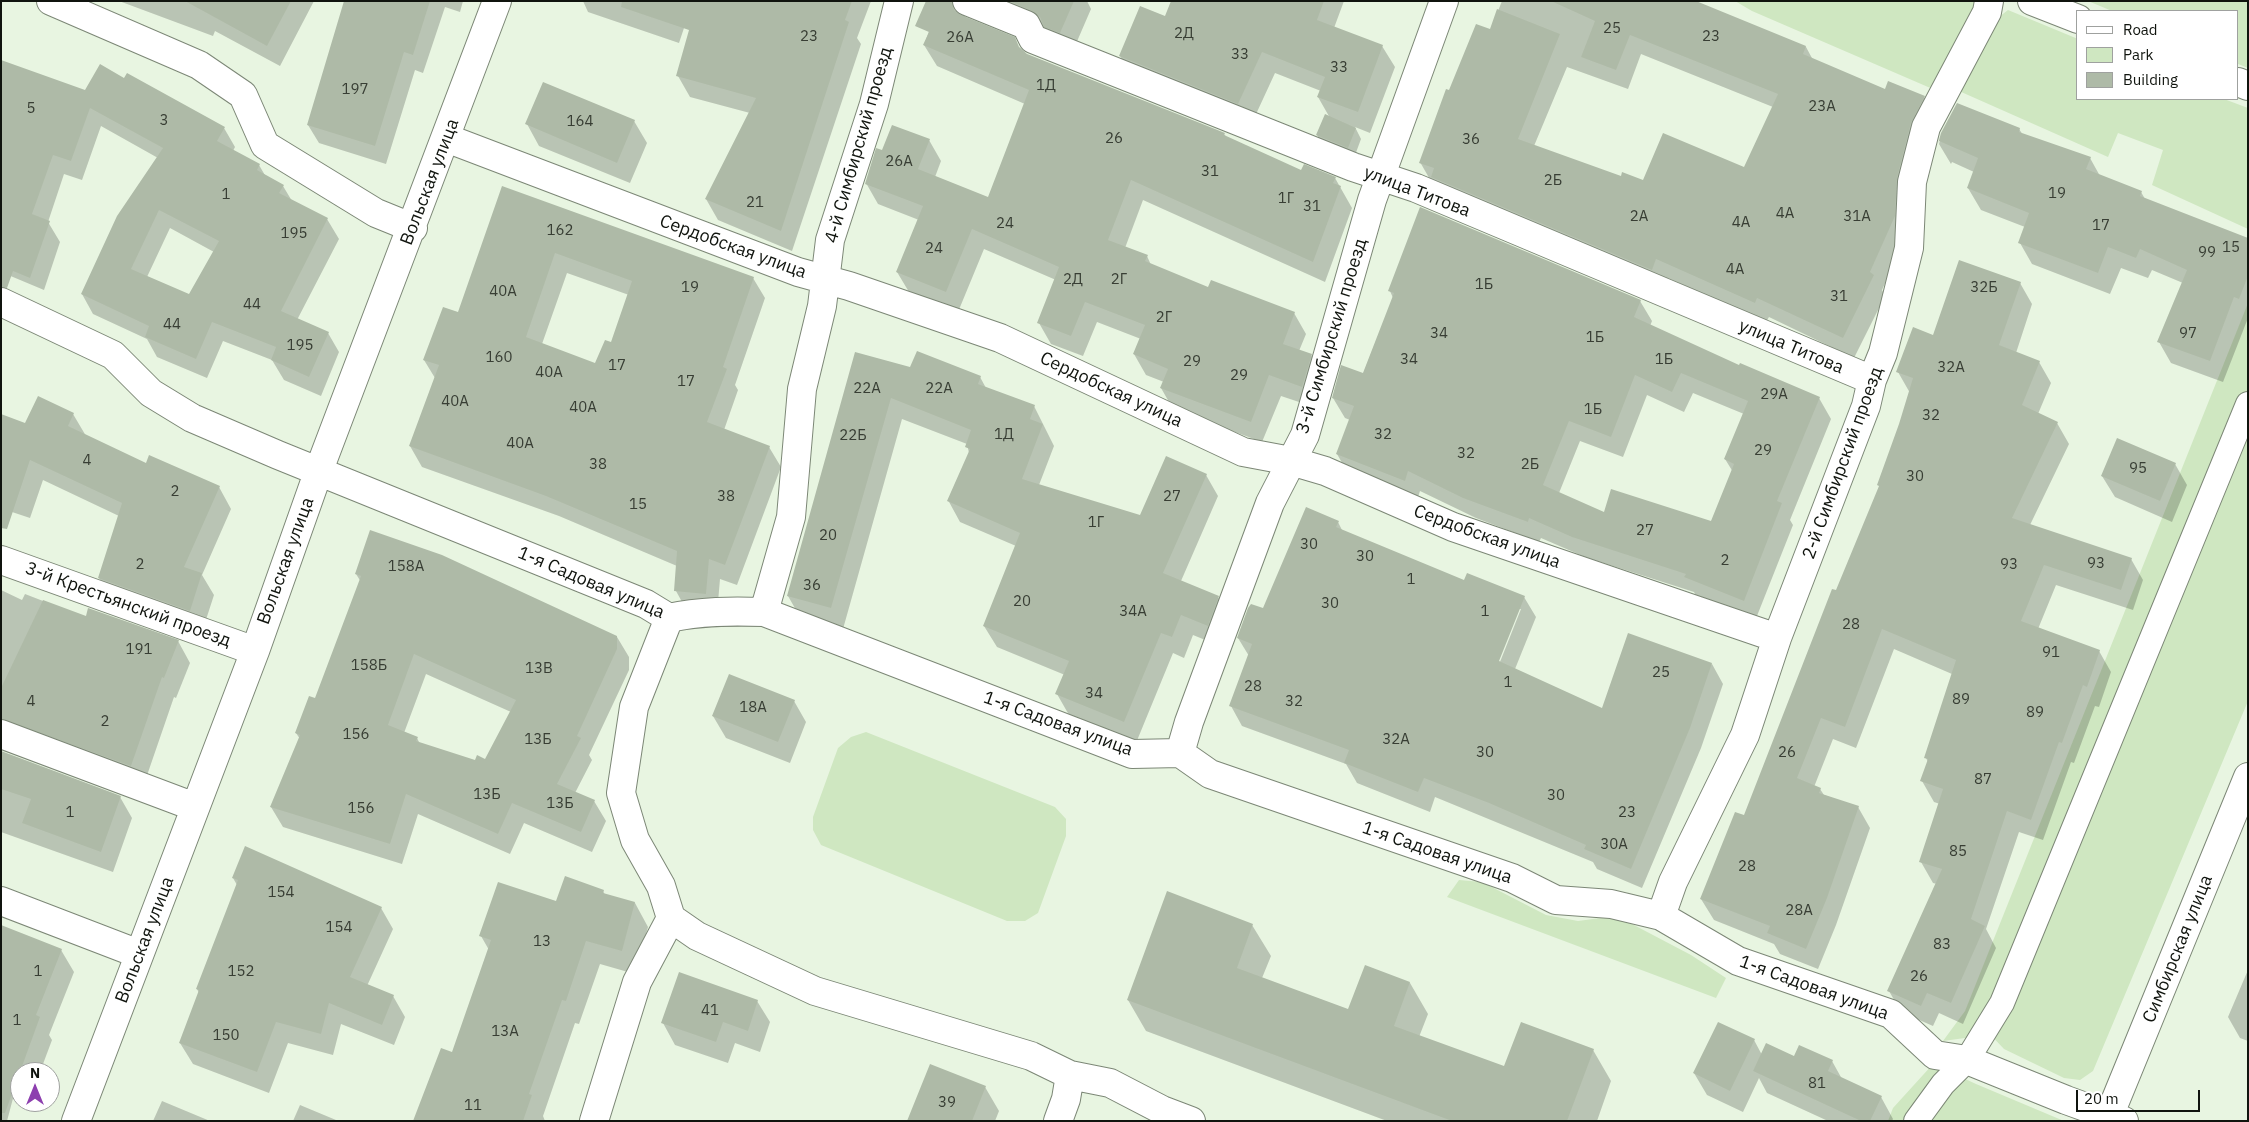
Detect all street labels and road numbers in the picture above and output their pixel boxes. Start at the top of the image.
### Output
street label: 4-й Симбирский проезд [821,44,897,246]
street label: Вольская улица [396,116,464,248]
street label: улица Титова [1361,162,1473,222]
street label: Сердобская улица [657,210,809,284]
street label: 3-й Симбирский проезд [1292,236,1372,436]
street label: улица Титова [1735,315,1847,379]
street label: Сердобская улица [1036,348,1186,432]
street label: 2-й Симбирский проезд [1798,364,1888,562]
street label: Вольская улица [253,495,319,627]
street label: Сердобская улица [1411,500,1563,574]
street label: 1-я Садовая улица [514,542,668,624]
street label: 3-й Крестьянский проезд [22,558,234,652]
street label: 1-я Садовая улица [980,687,1136,761]
street label: 1-я Садовая улица [1359,817,1515,889]
street label: Симбирская улица [2138,872,2218,1026]
street label: Вольская улица [111,874,179,1006]
street label: 1-я Садовая улица [1736,951,1892,1025]

